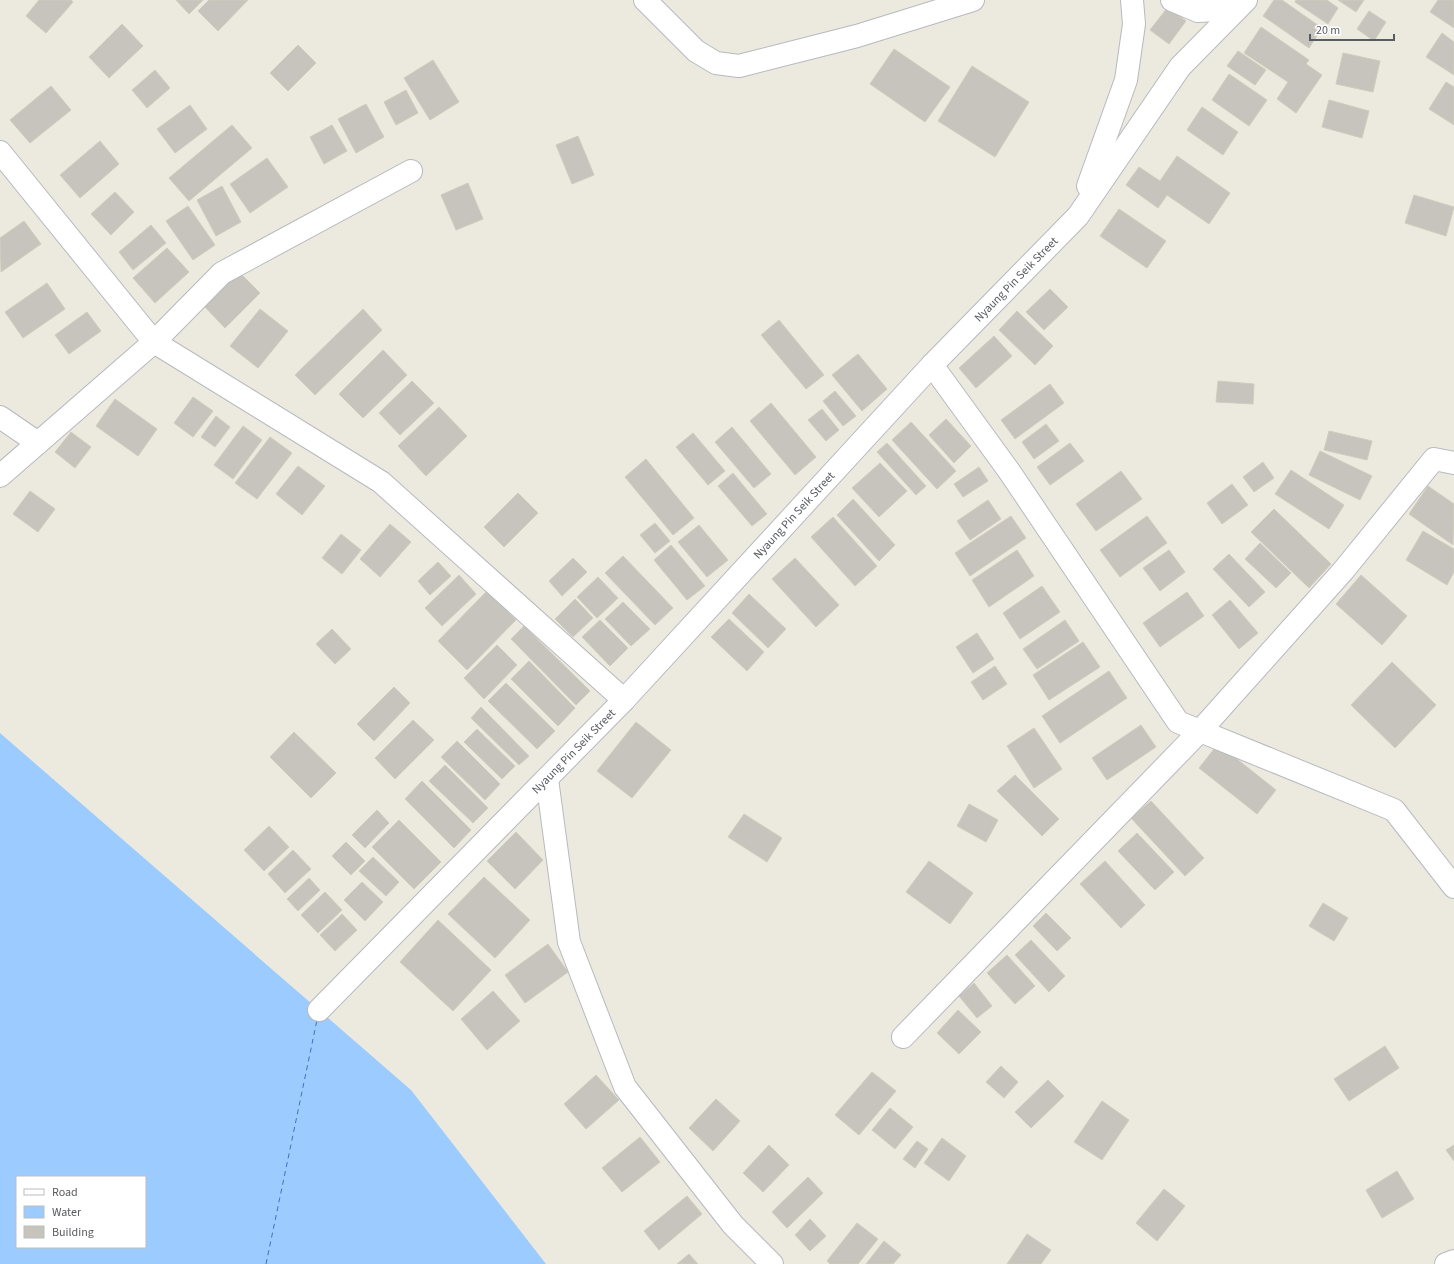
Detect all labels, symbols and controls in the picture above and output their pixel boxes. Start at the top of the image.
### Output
scale bar [1310,16,1394,42]
text: 20 m [1316,22,1340,39]
street label: Nyaung Pin Seik Street [971,233,1062,326]
street label: Nyaung Pin Seik Street [750,468,839,563]
street label: Nyaung Pin Seik Street [528,705,620,798]
legend [16,1176,146,1248]
text: Road [52,1184,78,1201]
text: Water [52,1204,82,1221]
text: Building [52,1224,94,1241]

